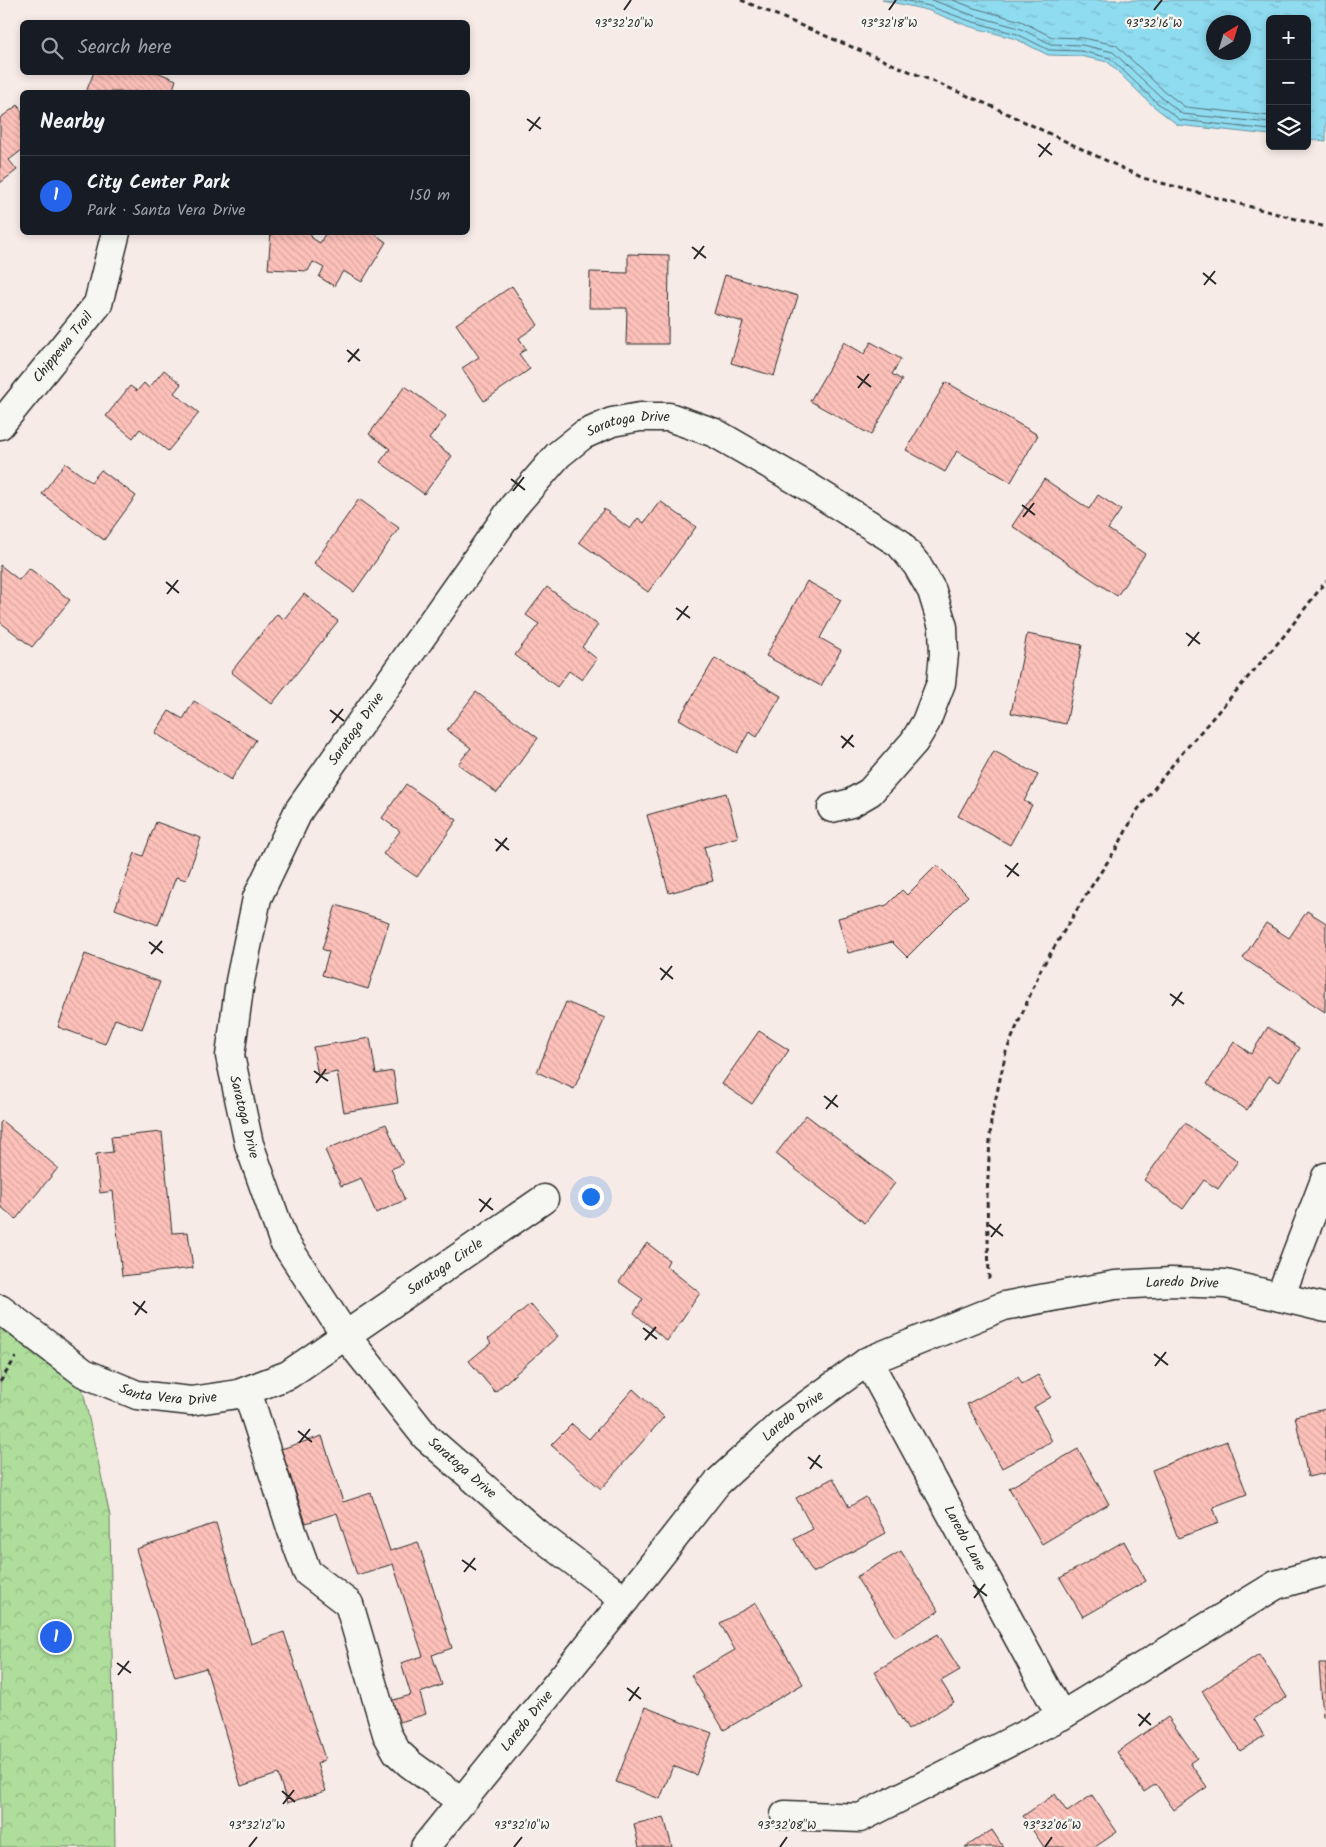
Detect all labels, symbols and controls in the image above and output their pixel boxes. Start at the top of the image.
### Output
text: 93°32'20"W [595,14,653,33]
text: 93°32'18"W [861,14,917,33]
text: 93°32'16"W [1126,14,1182,33]
north arrow [1206,15,1251,60]
map controls [1266,15,1311,150]
button: + [1266,15,1311,60]
search box [20,20,470,75]
text: Search here [78,33,172,63]
icon: search [38,34,66,62]
button: − [1266,60,1311,105]
button: layers [1266,105,1311,150]
text: Nearby [40,106,105,139]
text: City Center Park [87,168,229,198]
text: 1 [54,183,58,208]
text: 150 m [409,183,450,208]
text: Park · Santa Vera Drive [87,198,246,223]
street label: Chippewa Trail [27,306,99,388]
street label: Saratoga Drive [583,406,670,443]
street label: Saratoga Drive [323,687,390,770]
street label: Saratoga Drive [223,1073,265,1162]
your location [578,1184,604,1210]
street label: Saratoga Circle [403,1233,488,1301]
street label: Laredo Drive [1145,1271,1220,1295]
street label: Santa Vera Drive [116,1378,219,1412]
street label: Laredo Drive [757,1385,829,1447]
street label: Saratoga Drive [423,1432,502,1505]
street label: Laredo Lane [938,1502,992,1576]
pin: 1 [40,1618,72,1656]
street label: Laredo Drive [495,1685,559,1757]
text: 93°32'12"W [229,1816,285,1835]
text: 93°32'10"W [494,1816,550,1835]
text: 93°32'08"W [758,1816,816,1835]
text: 93°32'06"W [1023,1816,1081,1835]

